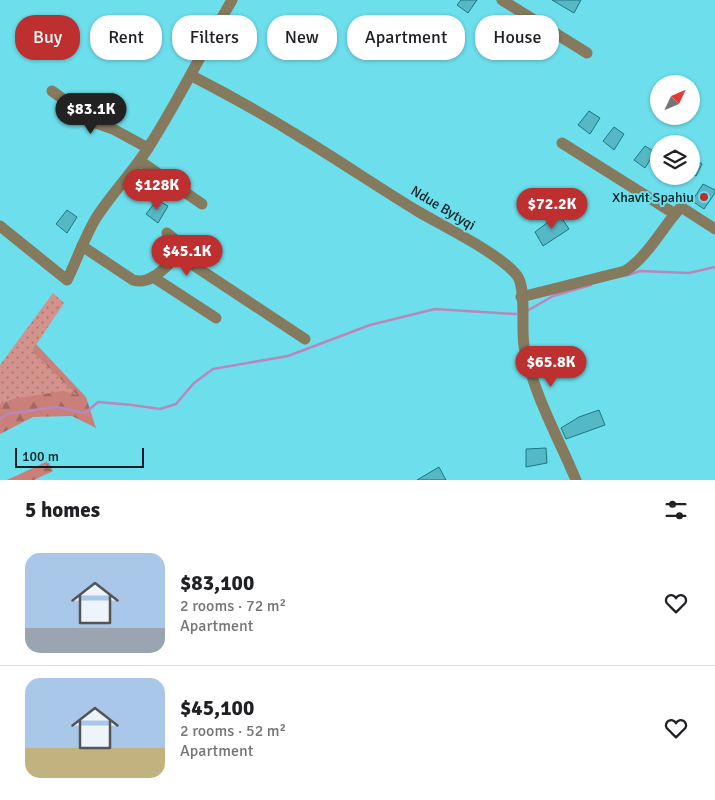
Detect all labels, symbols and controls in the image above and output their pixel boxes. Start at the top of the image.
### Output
chip: Buy [15,15,80,60]
chip: Rent [90,15,162,60]
chip: Filters [172,15,257,60]
chip: New [267,15,337,60]
chip: Apartment [347,15,465,60]
chip: House [475,15,559,60]
north arrow [650,75,700,125]
map controls [650,75,700,185]
pin: $83.1K [50,92,132,135]
text: $83.1K [66,99,116,119]
button: layers [650,135,700,185]
pin: $128K [122,168,192,211]
text: $128K [135,175,179,195]
street label: Ndue Bytyqi [408,182,478,234]
pin: $72.2K [511,188,593,230]
place label: Xhavit Spahiu [612,189,694,206]
marker: Xhavit Spahiu [698,191,710,203]
text: $72.2K [527,194,577,214]
pin: $45.1K [146,234,228,277]
text: $45.1K [162,241,212,261]
pin: $65.8K [510,346,592,388]
text: $65.8K [526,352,576,372]
scale bar [15,445,144,468]
text: 100 m [22,448,59,465]
icon: filters [662,496,690,524]
text: 5 homes [25,497,100,523]
text: $83,100 [180,570,254,596]
icon: home [65,573,125,633]
icon: heart [662,589,690,617]
text: 2 rooms · 72 m² [180,596,286,616]
text: Apartment [180,616,253,636]
text: $45,100 [180,695,254,721]
icon: home [65,698,125,758]
icon: heart [662,714,690,742]
text: 2 rooms · 52 m² [180,721,286,741]
text: Apartment [180,741,253,761]

